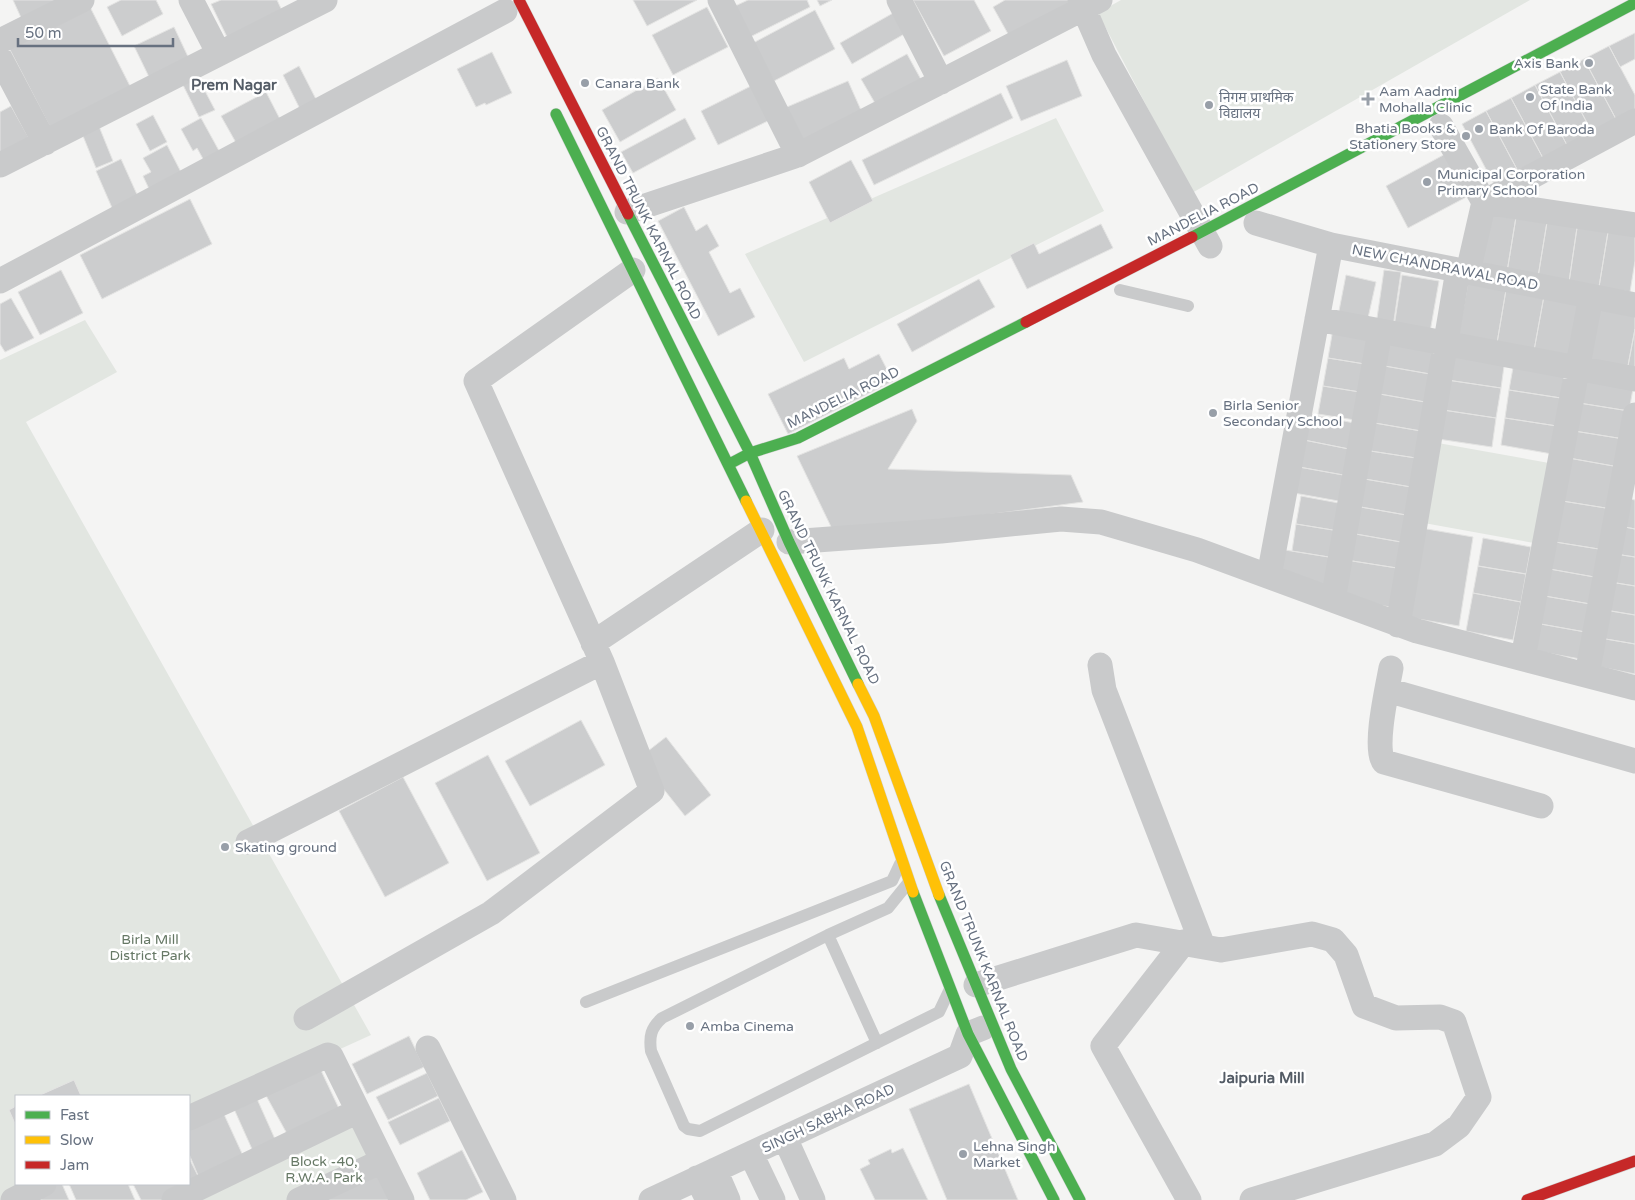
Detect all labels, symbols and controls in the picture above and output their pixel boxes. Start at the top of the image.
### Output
scale bar [18,15,172,47]
text: 50 m [25,24,62,42]
place label: Axis Bank [1513,55,1579,72]
marker: Axis Bank [1583,57,1595,69]
place label: Canara Bank [595,75,680,92]
district label: Prem Nagar [191,76,277,95]
marker: Canara Bank [579,77,591,89]
place label: State Bank Of India [1540,81,1612,114]
place label: Aam Aadmi Mohalla Clinic [1379,83,1472,116]
place label: निगम प्राथमिक विद्यालय [1219,89,1294,122]
marker: State Bank Of India [1524,91,1536,103]
marker: Aam Aadmi Mohalla Clinic [1361,92,1375,106]
marker: निगम प्राथमिक विद्यालय [1203,99,1215,111]
place label: Bhatia Books & Stationery Store [1349,120,1456,153]
place label: Bank Of Baroda [1489,121,1595,138]
marker: Bank Of Baroda [1473,123,1485,135]
street label: GRAND TRUNK KARNAL ROAD [592,124,705,323]
marker: Bhatia Books & Stationery Store [1460,130,1472,142]
place label: Municipal Corporation Primary School [1437,166,1585,199]
marker: Municipal Corporation Primary School [1421,176,1433,188]
street label: MANDELIA ROAD [1145,179,1262,250]
street label: NEW CHANDRAWAL ROAD [1350,241,1539,294]
street label: MANDELIA ROAD [784,363,902,432]
place label: Birla Senior Secondary School [1223,397,1342,430]
marker: Birla Senior Secondary School [1207,407,1219,419]
street label: GRAND TRUNK KARNAL ROAD [774,487,883,687]
place label: Skating ground [235,839,337,856]
marker: Skating ground [219,841,231,853]
street label: GRAND TRUNK KARNAL ROAD [935,858,1032,1064]
park label: Birla Mill District Park [109,931,191,964]
place label: Amba Cinema [700,1018,794,1035]
marker: Amba Cinema [684,1020,696,1032]
district label: Jaipuria Mill [1218,1069,1305,1088]
street label: SINGH SABHA ROAD [759,1080,897,1157]
legend [15,1095,190,1185]
text: Fast [60,1106,90,1124]
text: Slow [60,1131,94,1149]
place label: Lehna Singh Market [973,1138,1055,1171]
marker: Lehna Singh Market [957,1148,969,1160]
park label: Block -40, R.W.A. Park [285,1153,363,1186]
text: Jam [60,1156,89,1174]

